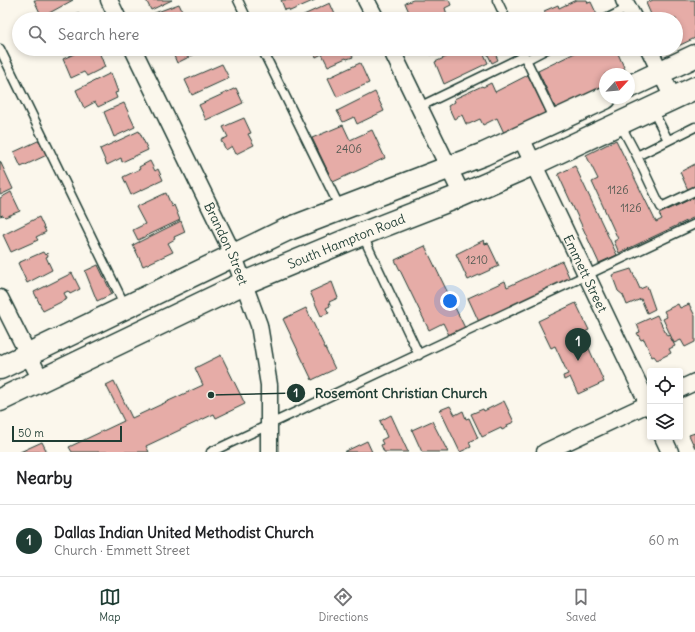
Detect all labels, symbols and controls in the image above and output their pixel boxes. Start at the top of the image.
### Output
search box [12,12,683,56]
icon: search [26,23,48,45]
text: Search here [58,25,139,44]
north arrow [599,68,635,104]
house number: 2406 [336,142,362,156]
house number: 1126 [607,183,629,197]
street label: Brandon Street [200,200,252,288]
house number: 1126 [620,201,642,215]
street label: South Hampton Road [285,210,408,273]
street label: Emmett Street [559,232,611,316]
house number: 1210 [466,253,488,267]
your location [440,291,460,311]
pin: 1 [565,328,591,361]
map controls [647,368,683,440]
button: locate [647,368,683,404]
callout: Rosemont Christian Church [286,380,495,406]
text: Rosemont Christian Church [315,384,487,402]
text: 1 [294,385,298,400]
button: layers [647,404,683,440]
scale bar [12,424,122,443]
text: 50 m [18,426,44,440]
text: Nearby [16,467,72,489]
text: Dallas Indian United Methodist Church [54,523,314,542]
text: 1 [26,532,32,549]
text: 60 m [648,532,679,549]
text: Church · Emmett Street [54,542,190,559]
tab: Map [99,586,121,624]
tab: Directions [319,586,368,624]
tab: Saved [566,586,596,624]

